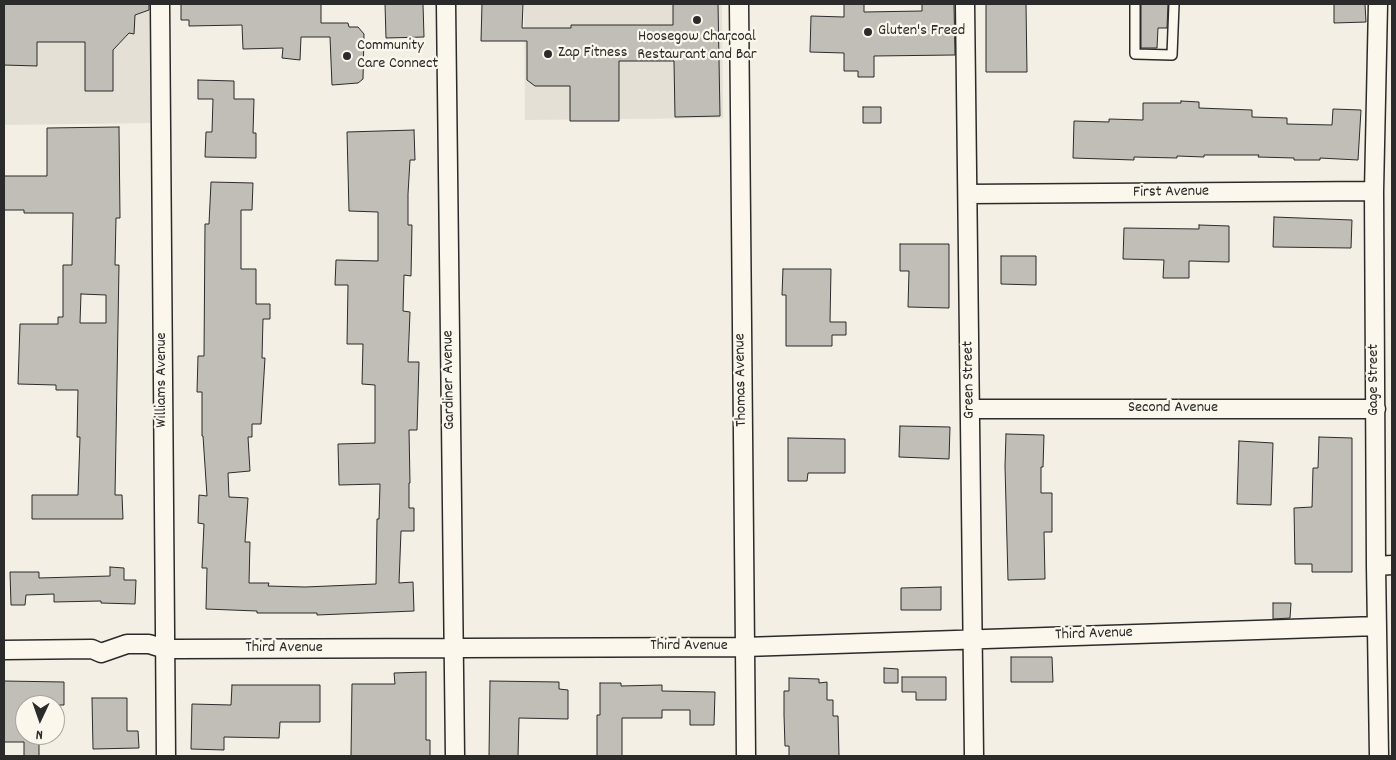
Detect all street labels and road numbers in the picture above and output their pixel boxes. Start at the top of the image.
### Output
street label: First Avenue [1133,183,1209,203]
street label: Gardiner Avenue [440,330,460,430]
street label: Williams Avenue [153,332,173,428]
street label: Thomas Avenue [732,333,752,427]
street label: Green Street [960,341,980,419]
street label: Gage Street [1365,344,1385,416]
street label: Second Avenue [1128,399,1218,419]
street label: Third Avenue [1055,624,1133,646]
street label: Third Avenue [650,637,728,657]
street label: Third Avenue [245,639,323,659]

